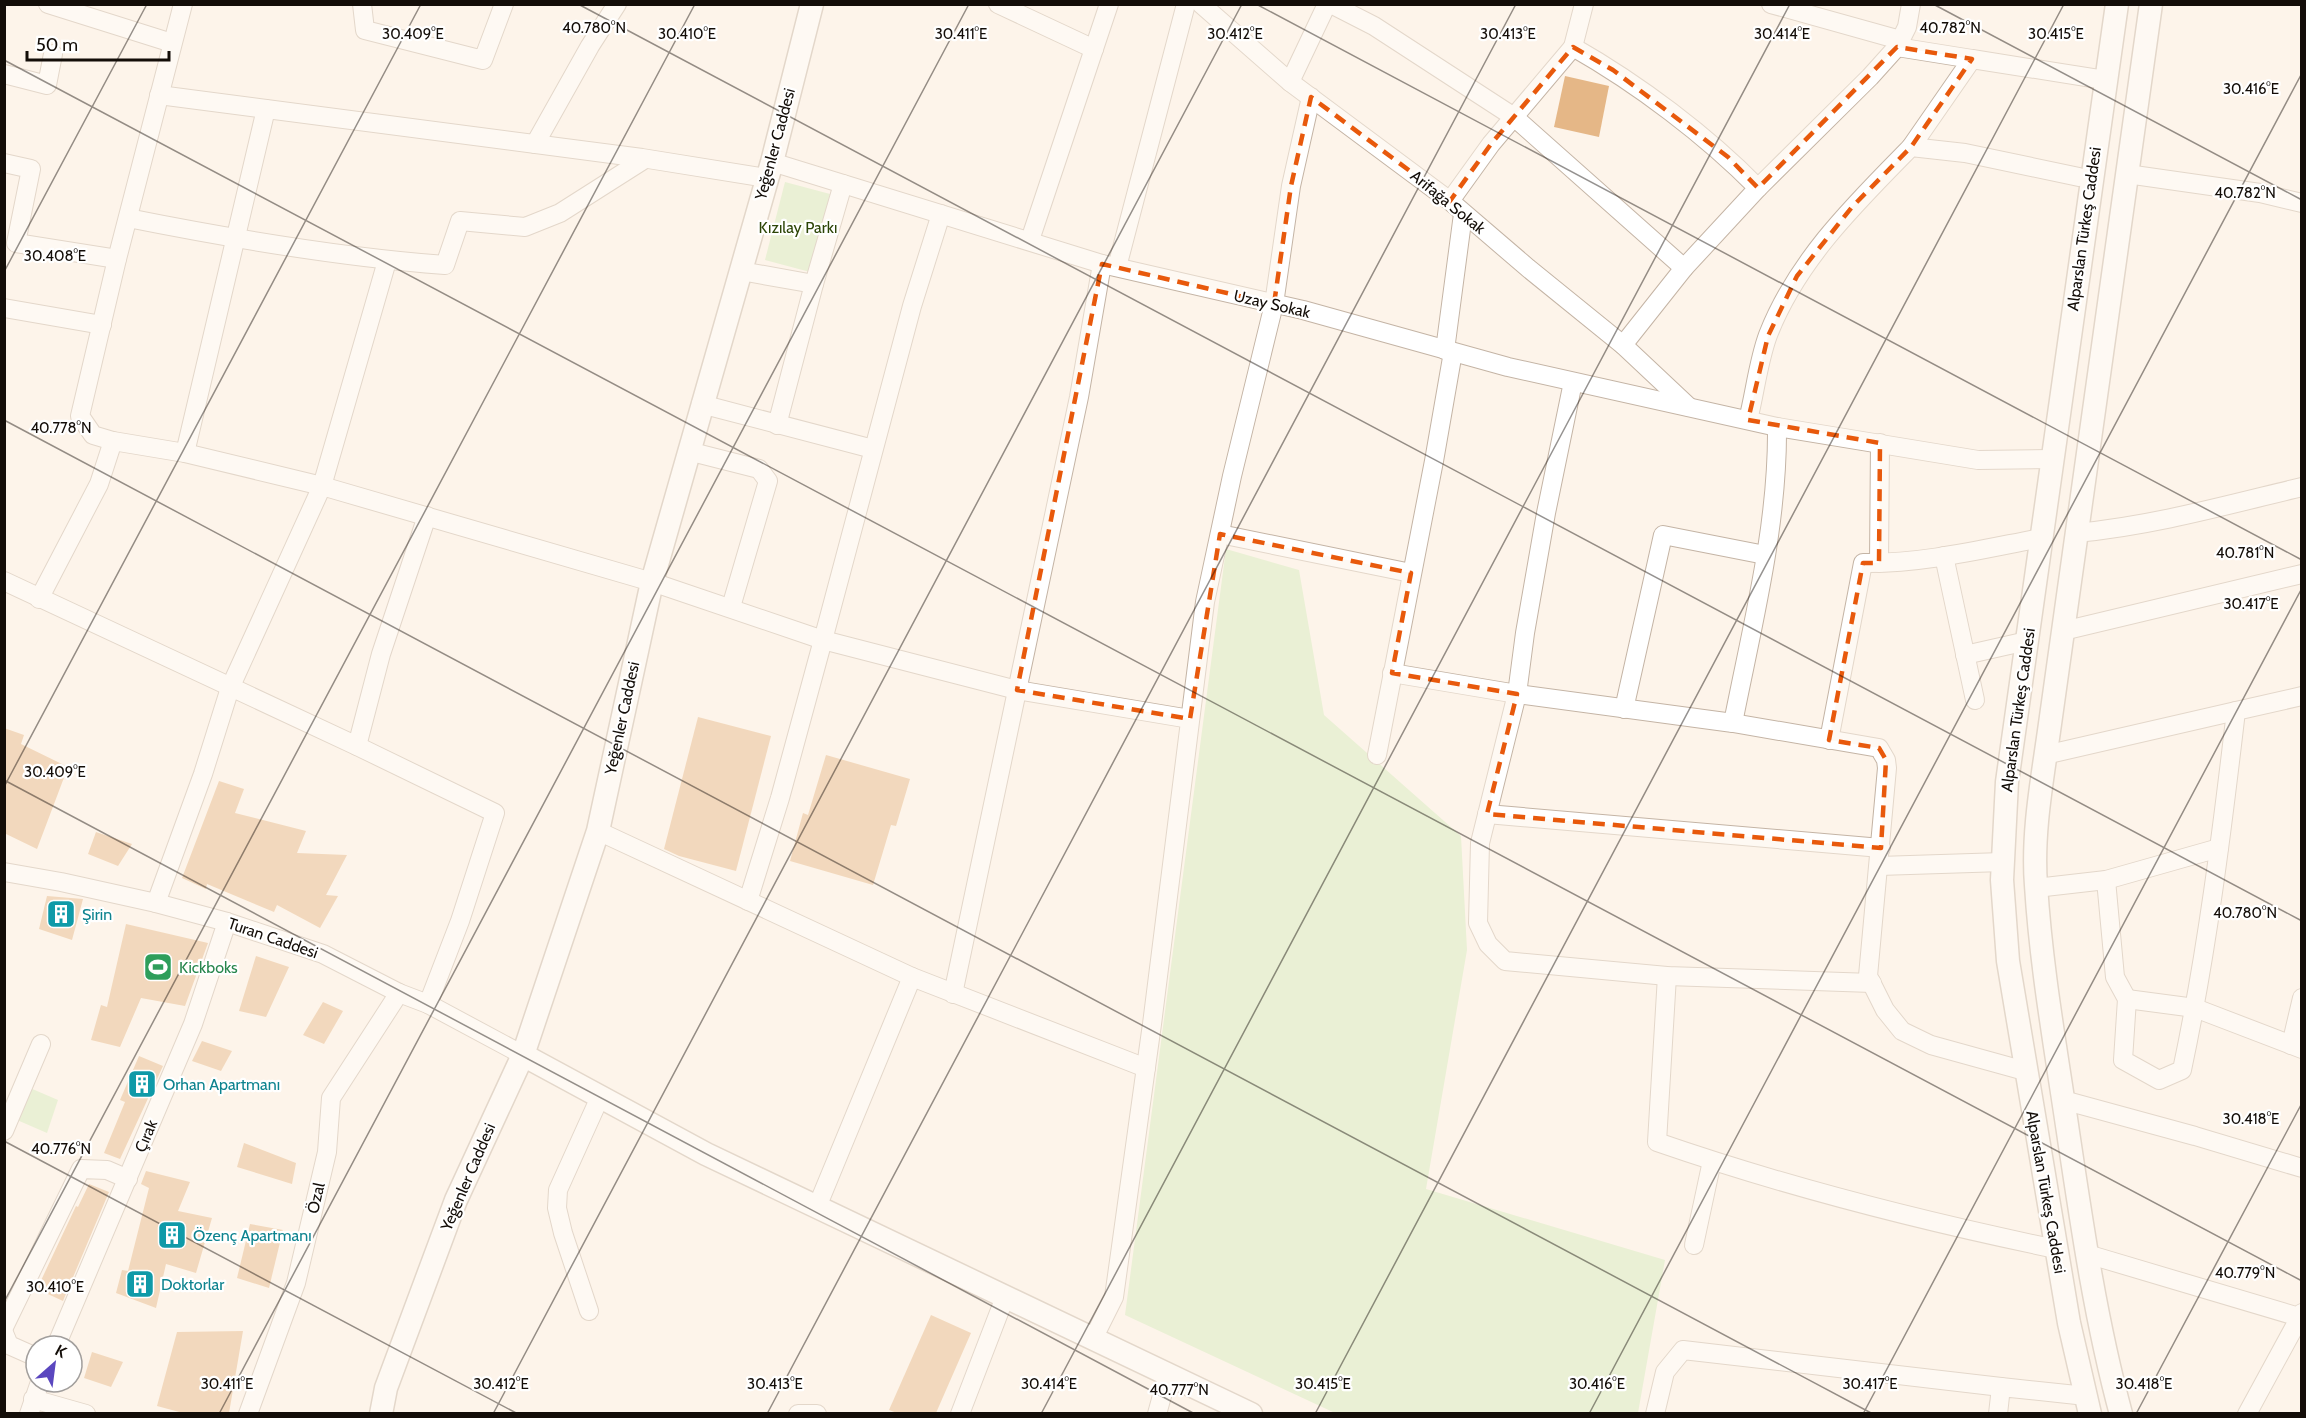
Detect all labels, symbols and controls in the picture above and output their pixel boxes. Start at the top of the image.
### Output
text: 40.780°N [562,19,626,37]
text: 40.782°N [1919,19,1981,37]
scale bar [27,24,170,62]
text: 30.409°E [382,25,444,43]
text: 30.410°E [658,25,716,43]
text: 30.411°E [935,25,987,43]
text: 30.412°E [1207,25,1263,43]
text: 30.413°E [1480,25,1536,43]
text: 30.414°E [1754,25,1810,43]
text: 30.415°E [2028,25,2084,43]
text: 50 m [36,34,78,56]
text: 30.416°E [2223,80,2279,98]
street label: Yeğenler Caddesi [751,86,799,203]
street label: Alparslan Türkeş Caddesi [2063,146,2105,312]
street label: Arifağa Sokak [1407,166,1490,238]
text: 40.782°N [2214,184,2276,202]
park label: Kızılay Parkı [759,218,837,237]
text: 30.408°E [24,247,86,265]
street label: Uzay Sokak [1232,286,1313,322]
text: 40.778°N [30,419,92,437]
text: 40.781°N [2216,544,2274,562]
text: 30.417°E [2223,595,2279,613]
street label: Alparslan Türkeş Caddesi [1997,627,2039,793]
street label: Yeğenler Caddesi [601,660,643,777]
text: 30.409°E [24,763,86,781]
building icon: Şirin [45,898,77,930]
text: 40.780°N [2213,904,2277,922]
place label: Şirin [82,905,112,924]
street label: Turan Caddesi [225,914,321,962]
sports icon: Kickboks [142,951,174,983]
place label: Kickboks [179,958,238,977]
building icon: Orhan Apartmanı [126,1068,158,1100]
place label: Orhan Apartmanı [163,1075,280,1094]
street label: Alparslan Türkeş Caddesi [2022,1109,2070,1275]
text: 30.418°E [2223,1110,2279,1128]
street label: Çırak [131,1116,162,1155]
street label: Yeğenler Caddesi [436,1120,499,1235]
text: 40.776°N [31,1140,91,1158]
street label: Özal [303,1180,329,1215]
building icon: Özenç Apartmanı [156,1219,188,1251]
place label: Özenç Apartmanı [193,1226,312,1245]
text: 40.779°N [2215,1264,2275,1282]
building icon: Doktorlar [124,1268,156,1300]
place label: Doktorlar [161,1275,225,1294]
text: 30.410°E [26,1278,84,1296]
north arrow [24,1334,84,1394]
text: K [52,1340,70,1362]
text: 30.411°E [201,1375,253,1393]
text: 30.412°E [473,1375,529,1393]
text: 30.413°E [747,1375,803,1393]
text: 30.414°E [1021,1375,1077,1393]
text: 30.415°E [1295,1375,1351,1393]
text: 30.416°E [1569,1375,1625,1393]
text: 30.417°E [1842,1375,1898,1393]
text: 30.418°E [2116,1375,2172,1393]
text: 40.777°N [1149,1381,1209,1399]

